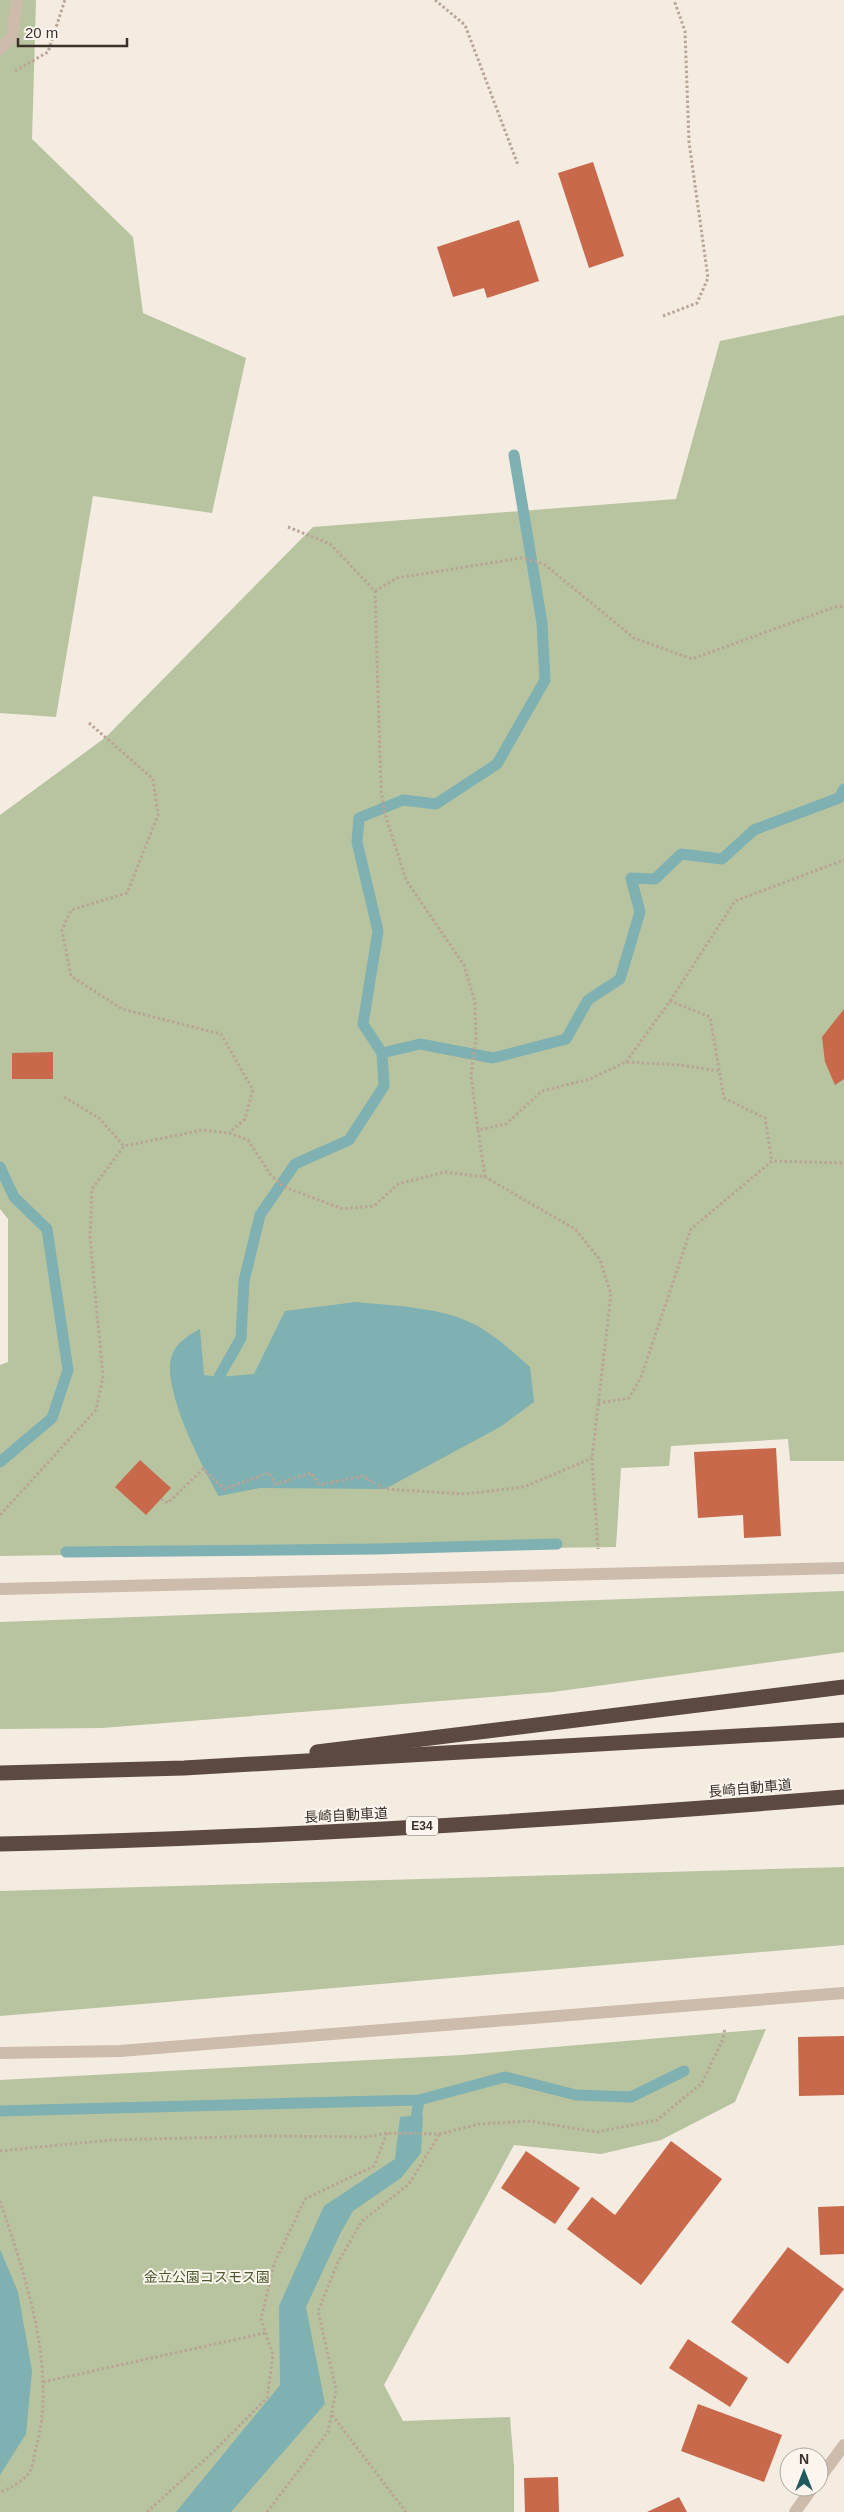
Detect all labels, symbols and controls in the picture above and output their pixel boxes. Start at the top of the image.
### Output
scale bar [18,15,126,47]
text: 20 m [25,24,58,41]
street label: 長崎自動車道 [707,1776,793,1800]
street label: 長崎自動車道 [304,1805,388,1825]
road number: E34 [406,1816,438,1835]
park label: 金立公園コスモス園 [144,2269,270,2285]
north arrow [779,2447,829,2497]
text: N [799,2451,809,2467]

